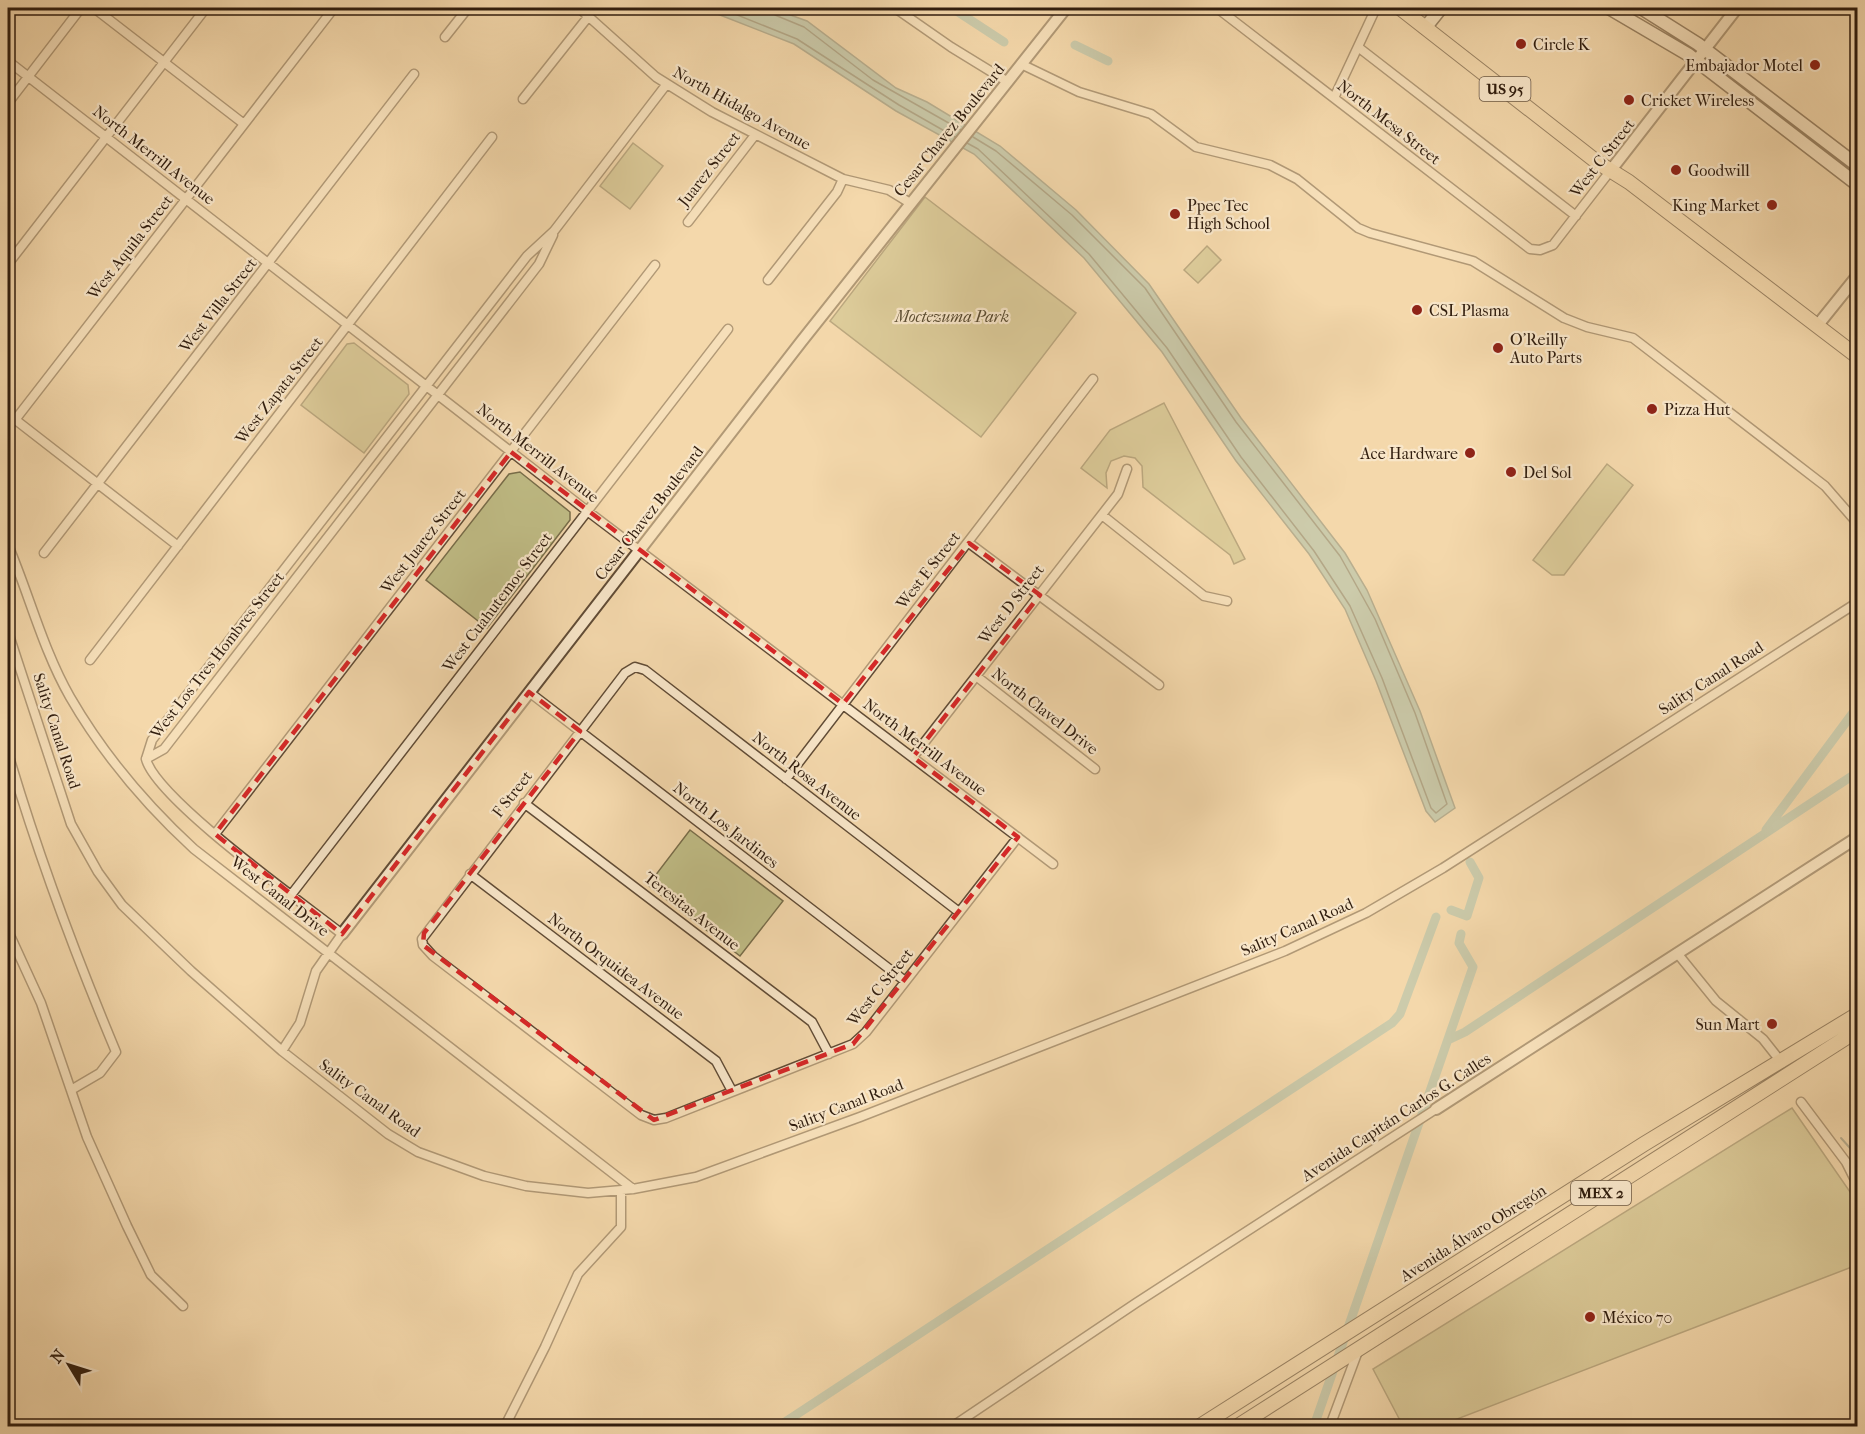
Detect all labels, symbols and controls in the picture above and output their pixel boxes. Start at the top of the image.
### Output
place label: Circle K [1533,35,1591,54]
marker: Circle K [1514,37,1528,51]
place label: Embajador Motel [1685,56,1804,75]
marker: Embajador Motel [1808,58,1822,72]
street label: Cesar Chavez Boulevard [890,60,1009,200]
street label: North Hidalgo Avenue [670,62,814,154]
street label: North Mesa Street [1333,76,1445,169]
road number: US 95 [1480,77,1530,101]
place label: Cricket Wireless [1641,91,1754,110]
marker: Cricket Wireless [1622,93,1636,107]
street label: North Merrill Avenue [89,101,219,209]
street label: West C Street [1565,115,1639,202]
street label: Juarez Street [673,128,744,212]
place label: Goodwill [1688,161,1750,180]
marker: Goodwill [1669,163,1683,177]
street label: West Aquila Street [83,191,177,304]
place label: Ppec Tec High School [1187,196,1271,233]
place label: King Market [1672,196,1760,215]
marker: King Market [1765,198,1779,212]
marker: Ppec Tec High School [1168,207,1182,221]
street label: West Villa Street [175,254,261,357]
place label: CSL Plasma [1429,301,1510,320]
marker: CSL Plasma [1410,303,1424,317]
park label: Moctezuma Park [894,307,1009,326]
place label: O'Reilly Auto Parts [1509,330,1582,367]
street label: West Zapata Street [231,332,327,448]
marker: O'Reilly Auto Parts [1491,341,1505,355]
street label: North Merrill Avenue [473,399,603,507]
place label: Pizza Hut [1664,400,1731,419]
marker: Pizza Hut [1645,402,1659,416]
street label: Cesar Chavez Boulevard [591,442,708,584]
place label: Ace Hardware [1359,444,1458,463]
marker: Ace Hardware [1463,446,1477,460]
place label: Del Sol [1523,463,1572,482]
marker: Del Sol [1504,465,1518,479]
street label: West Juarez Street [376,485,470,598]
street label: West E Street [891,527,964,613]
street label: West Cuahutemoc Street [438,528,556,677]
street label: West D Street [974,560,1048,648]
street label: West Los Tres Hombres Street [145,568,288,743]
street label: Sality Canal Road [1655,637,1767,719]
street label: North Clavel Drive [988,664,1102,758]
street label: Sality Canal Road [29,671,85,792]
street label: North Merrill Avenue [860,694,990,800]
street label: North Rosa Avenue [749,728,865,824]
street label: F Street [488,767,536,821]
street label: North Los Jardines [670,778,782,872]
street label: West Canal Drive [226,851,333,940]
street label: Teresitas Avenue [640,868,744,954]
street label: Sality Canal Road [1238,894,1356,960]
street label: North Orquidea Avenue [544,909,688,1023]
street label: West C Street [842,944,917,1030]
place label: Sun Mart [1695,1015,1760,1034]
marker: Sun Mart [1765,1017,1779,1031]
street label: Avenida Capitán Carlos G. Calles [1297,1049,1494,1186]
street label: Sality Canal Road [316,1055,425,1141]
street label: Sality Canal Road [786,1074,906,1135]
street label: Avenida Álvaro Obregón [1395,1179,1550,1286]
road number: MEX 2 [1571,1181,1631,1205]
place label: México 70 [1602,1308,1672,1327]
marker: México 70 [1583,1310,1597,1324]
north arrow [39,1335,99,1395]
text: N [46,1345,69,1367]

